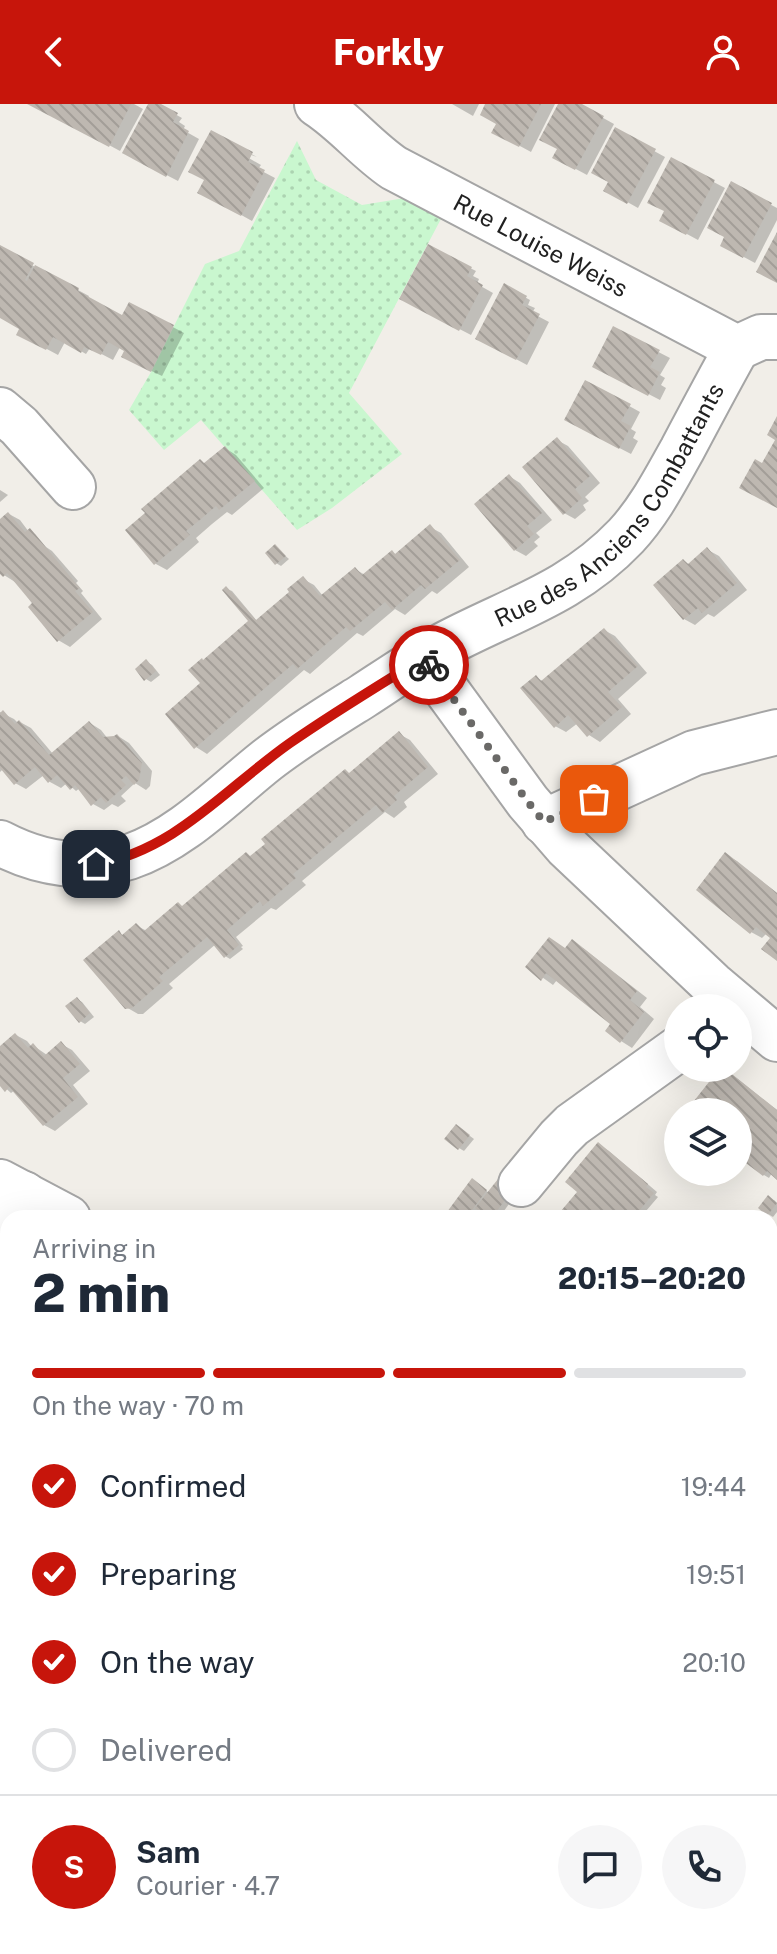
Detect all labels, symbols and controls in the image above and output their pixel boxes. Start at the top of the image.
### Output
icon: back [32,30,76,74]
icon: person [701,30,745,74]
text: Forkly [333,31,444,73]
street label: Rue Louise Weiss [449,188,633,302]
street label: Rue des Anciens Combattants [490,378,729,632]
courier [389,625,469,705]
icon: bike [407,643,451,687]
pin [560,765,628,833]
icon: bag [572,777,616,821]
pin [62,830,130,898]
icon: home [74,842,118,886]
map controls [664,994,752,1186]
button: locate [664,994,752,1082]
button: layers [664,1098,752,1186]
text: Arriving in [32,1233,156,1264]
text: 20:15–20:20 [558,1260,746,1296]
text: 2 min [32,1263,170,1324]
text: On the way · 70 m [32,1390,244,1421]
icon: check [32,1464,76,1508]
text: Confirmed [100,1468,246,1504]
text: 19:44 [681,1471,746,1502]
icon: check [32,1552,76,1596]
text: Preparing [100,1556,237,1592]
text: 19:51 [686,1559,746,1590]
icon: check [32,1640,76,1684]
text: On the way [100,1644,254,1680]
text: 20:10 [682,1647,746,1678]
text: Delivered [100,1732,232,1768]
button: chat [558,1825,642,1909]
button: phone [662,1825,746,1909]
text: Sam [136,1834,200,1870]
text: S [64,1849,84,1885]
text: Courier · 4.7 [136,1870,280,1901]

